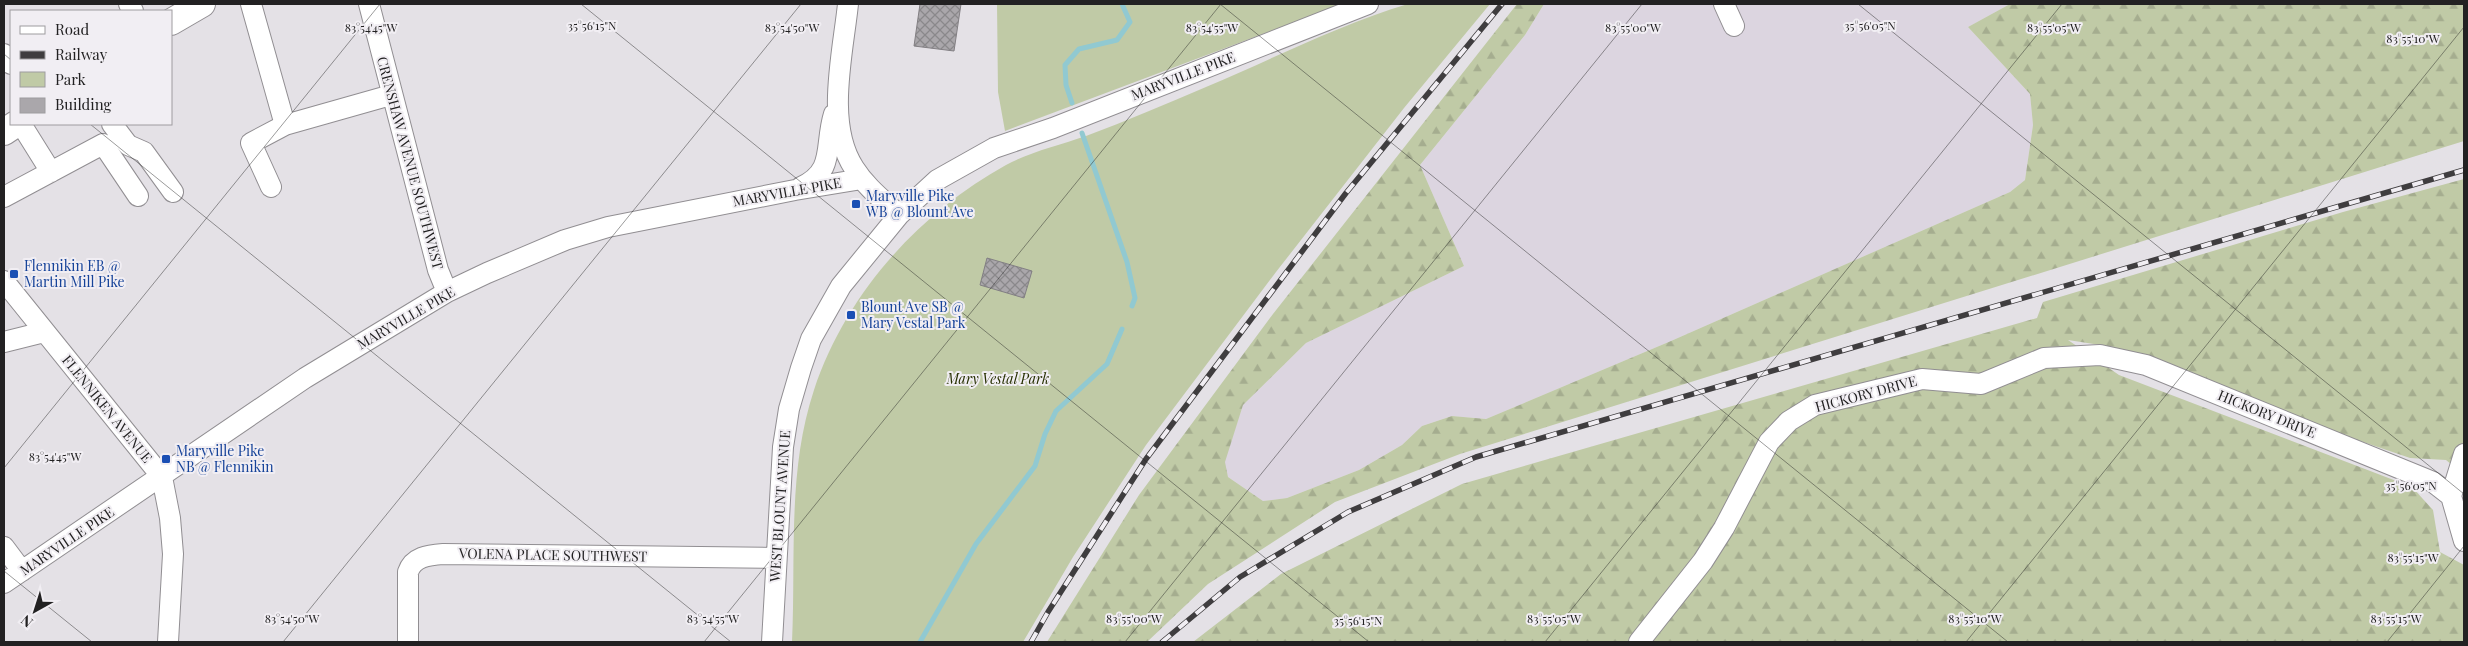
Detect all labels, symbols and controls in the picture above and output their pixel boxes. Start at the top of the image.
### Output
legend [10,10,172,125]
text: 35°56'15"N [568,17,617,33]
text: 35°56'05"N [1844,17,1896,33]
text: Road [55,19,89,39]
text: 83°54'45"W [345,19,397,35]
text: 83°54'50"W [765,19,819,35]
text: 83°54'55"W [1186,19,1238,35]
text: 83°55'00"W [1605,19,1661,35]
text: 83°55'05"W [2027,19,2081,35]
text: 83°55'10"W [2386,30,2440,46]
text: Railway [55,44,108,64]
street label: MARYVILLE PIKE [1128,47,1238,104]
street label: CRENSHAW AVENUE SOUTHWEST [373,54,448,272]
text: Park [55,69,87,89]
text: Building [55,94,112,114]
street label: MARYVILLE PIKE [731,173,843,210]
place label: Maryville Pike WB @ Blount Ave [865,186,974,221]
marker: Maryville Pike WB @ Blount Ave [850,198,862,210]
place label: Flennikin EB @ Martin Mill Pike [24,256,125,291]
marker: Flennikin EB @ Martin Mill Pike [8,268,20,280]
street label: MARYVILLE PIKE [353,282,458,353]
place label: Blount Ave SB @ Mary Vestal Park [861,297,966,332]
marker: Blount Ave SB @ Mary Vestal Park [845,309,857,321]
street label: FLENNIKEN AVENUE [58,351,157,466]
park label: Mary Vestal Park [946,369,1049,388]
street label: HICKORY DRIVE [1813,371,1919,416]
street label: HICKORY DRIVE [2215,385,2319,442]
street label: WEST BLOUNT AVENUE [765,429,794,583]
place label: Maryville Pike NB @ Flennikin [176,441,274,476]
text: 83°54'45"W [29,448,81,464]
marker: Maryville Pike NB @ Flennikin [160,453,172,465]
text: 35°56'05"N [2385,477,2437,493]
street label: MARYVILLE PIKE [16,502,118,579]
street label: VOLENA PLACE SOUTHWEST [458,543,648,566]
text: 83°55'15"W [2387,549,2439,565]
north arrow [10,586,60,636]
text: 83°54'50"W [265,610,319,626]
text: 83°54'55"W [687,610,739,626]
text: 83°55'00"W [1106,610,1162,626]
text: 83°55'05"W [1527,610,1581,626]
text: 83°55'10"W [1948,610,2002,626]
text: 83°55'15"W [2370,610,2422,626]
text: N [17,611,36,632]
text: 35°56'15"N [1334,612,1383,628]

